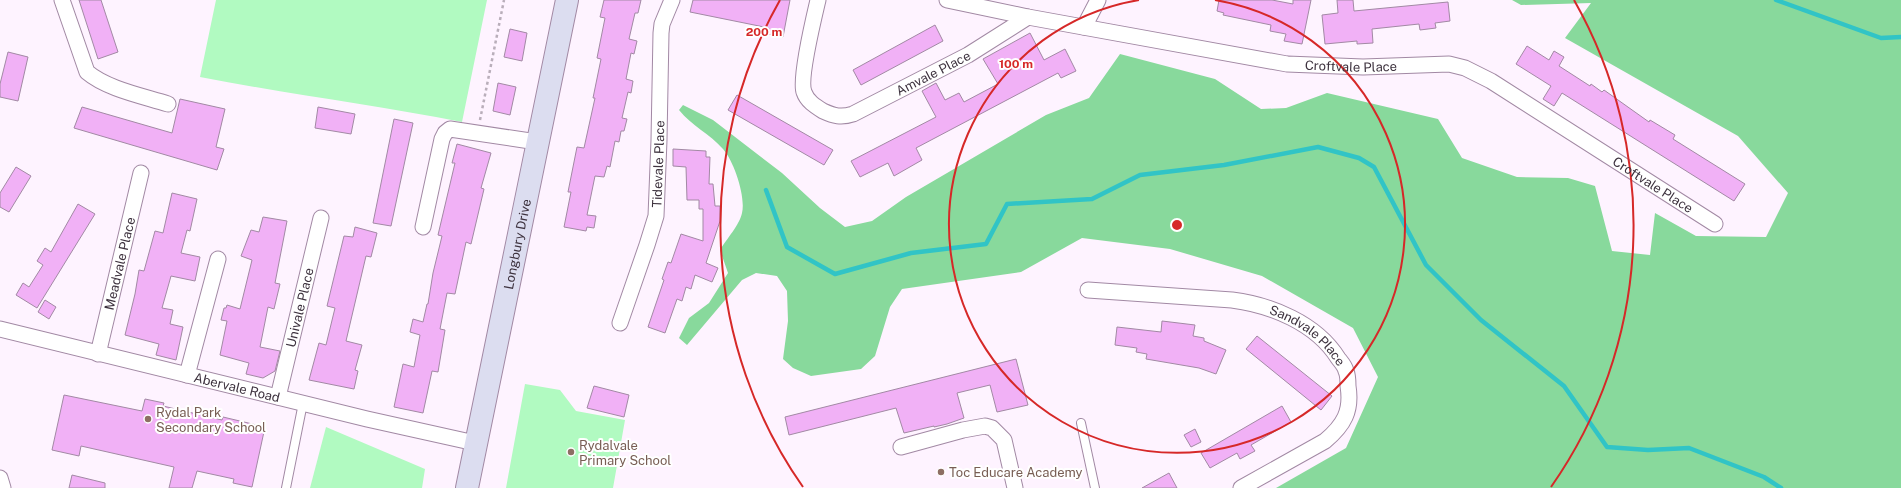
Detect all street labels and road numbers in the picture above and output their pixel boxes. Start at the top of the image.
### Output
street label: Amvale Place [893,48,973,98]
street label: Croftvale Place [1305,57,1397,75]
street label: Tidevale Place [649,120,667,208]
street label: Croftvale Place [1610,153,1696,216]
street label: Longbury Drive [500,197,534,291]
street label: Meadvale Place [101,216,138,312]
street label: Univale Place [283,266,316,349]
street label: Sandvale Place [1268,302,1348,368]
street label: Abervale Road [192,369,282,405]

